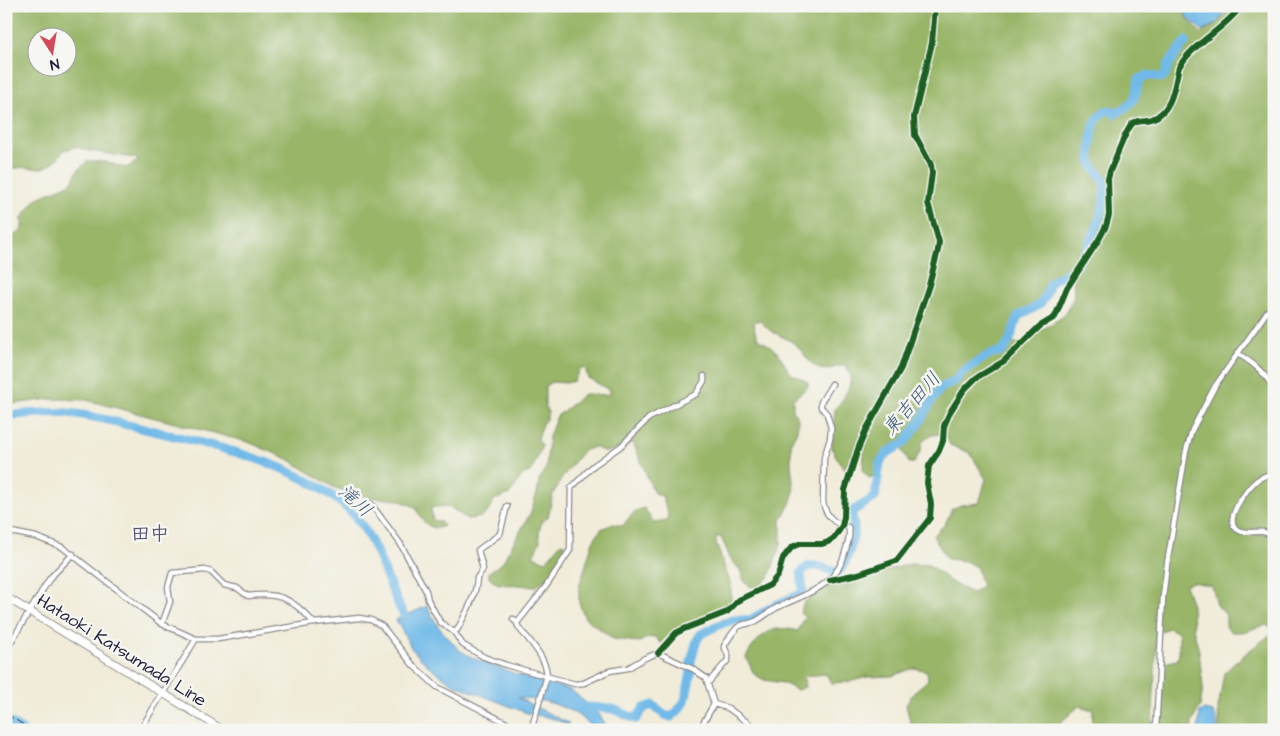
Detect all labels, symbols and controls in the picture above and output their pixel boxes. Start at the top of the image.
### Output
north arrow [28,28,78,78]
text: N [48,53,61,74]
water label: 東吉田川 [877,366,947,442]
water label: 滝川 [332,478,378,524]
district label: 田中 [131,521,169,548]
street label: Hataoki Katsumada Line [32,588,212,713]

